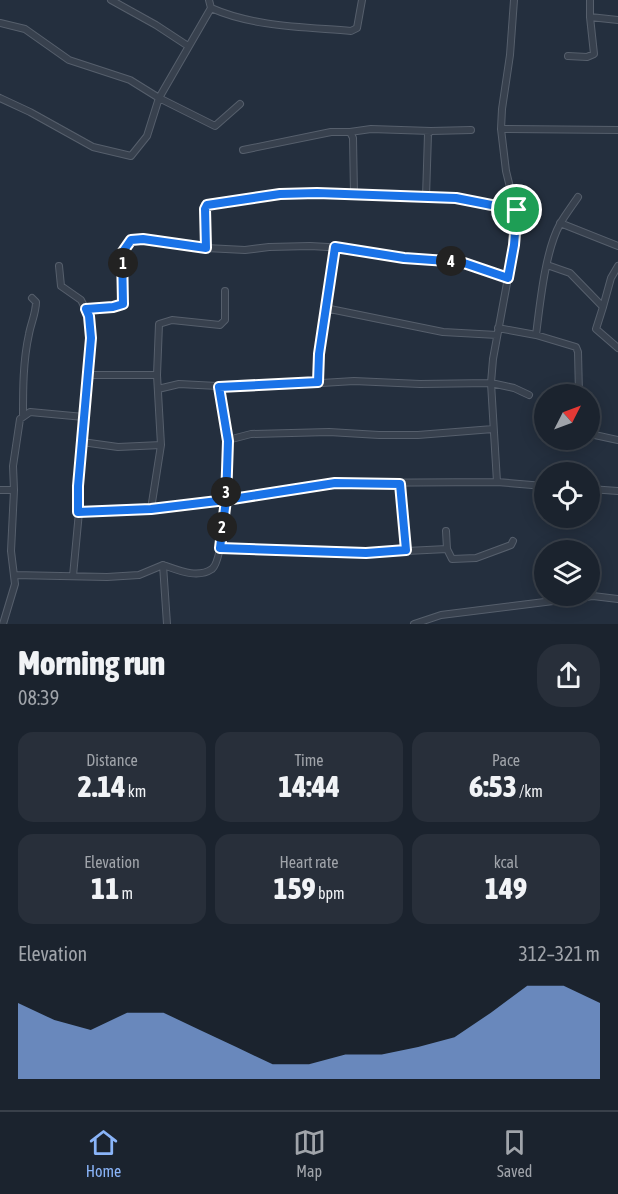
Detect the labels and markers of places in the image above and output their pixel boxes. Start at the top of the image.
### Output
pin [491,184,542,235]
pin: 4 [436,246,466,276]
pin: 1 [108,248,138,278]
pin: 3 [211,477,241,507]
pin: 2 [207,512,237,542]

